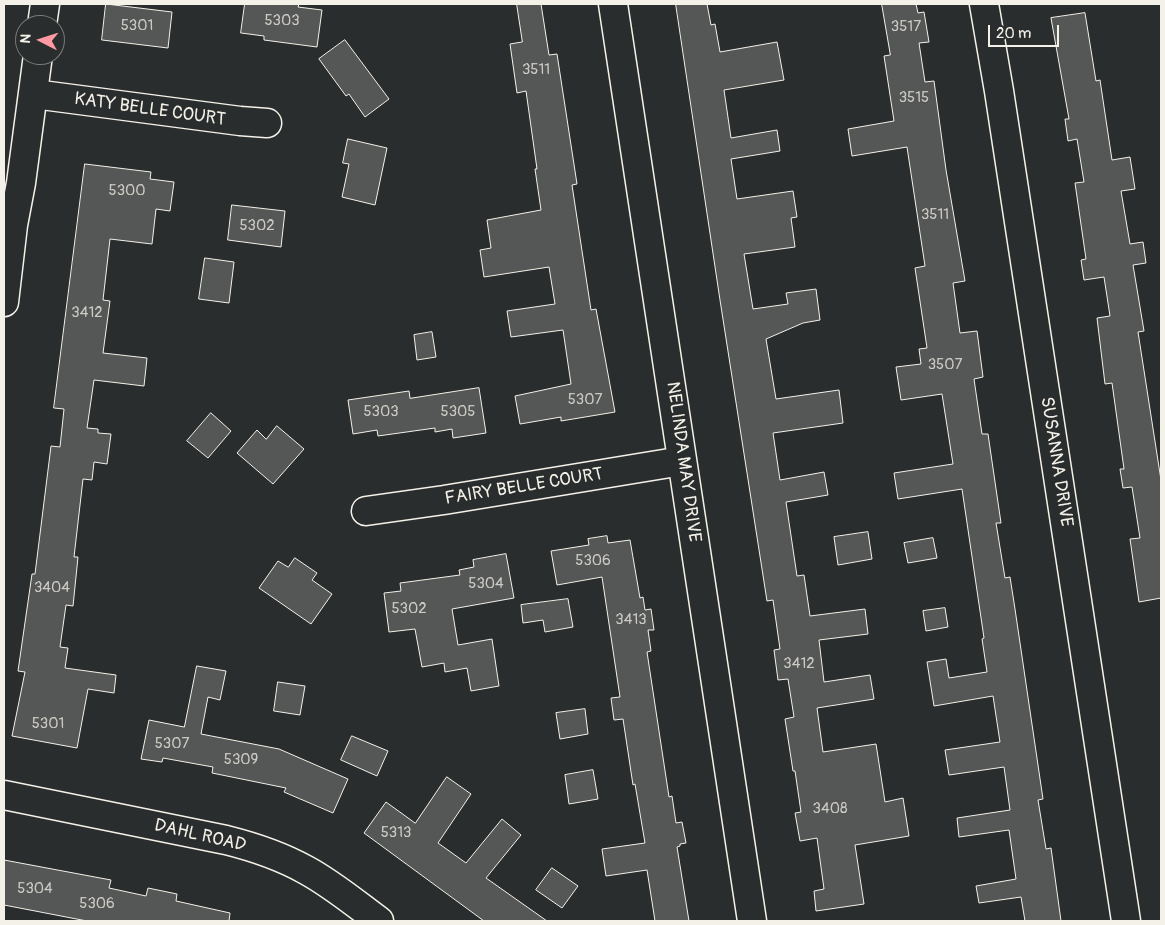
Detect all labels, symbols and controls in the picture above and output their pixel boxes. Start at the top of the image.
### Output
house number: 5303 [264,12,300,30]
north arrow [15,15,65,65]
scale bar [990,15,1061,47]
house number: 5301 [121,17,153,35]
house number: 3517 [891,18,921,36]
text: 20 m [996,24,1031,43]
text: N [17,33,34,44]
house number: 3511 [522,61,550,79]
street label: KATY BELLE COURT [73,89,227,131]
house number: 3515 [899,89,929,107]
house number: 5300 [109,182,145,200]
house number: 3511 [921,206,949,224]
house number: 5302 [239,217,275,235]
house number: 3412 [71,304,103,322]
house number: 3507 [928,356,962,374]
street label: NELINDA MAY DRIVE [661,380,705,544]
house number: 5307 [568,391,602,409]
street label: SUSANNA DRIVE [1035,395,1077,529]
house number: 5303 [363,403,399,421]
house number: 5305 [441,403,475,421]
street label: FAIRY BELLE COURT [443,464,605,510]
house number: 5306 [575,552,611,570]
house number: 5304 [468,575,504,593]
house number: 3404 [34,579,70,597]
house number: 5302 [391,600,427,618]
house number: 3413 [615,611,647,629]
house number: 3412 [783,655,815,673]
house number: 5301 [32,715,64,733]
house number: 5307 [155,735,189,753]
house number: 5309 [224,751,258,769]
house number: 3408 [813,800,847,818]
street label: DAHL ROAD [152,815,248,857]
house number: 5313 [381,824,411,842]
house number: 5304 [17,880,53,898]
house number: 5306 [79,895,115,913]

